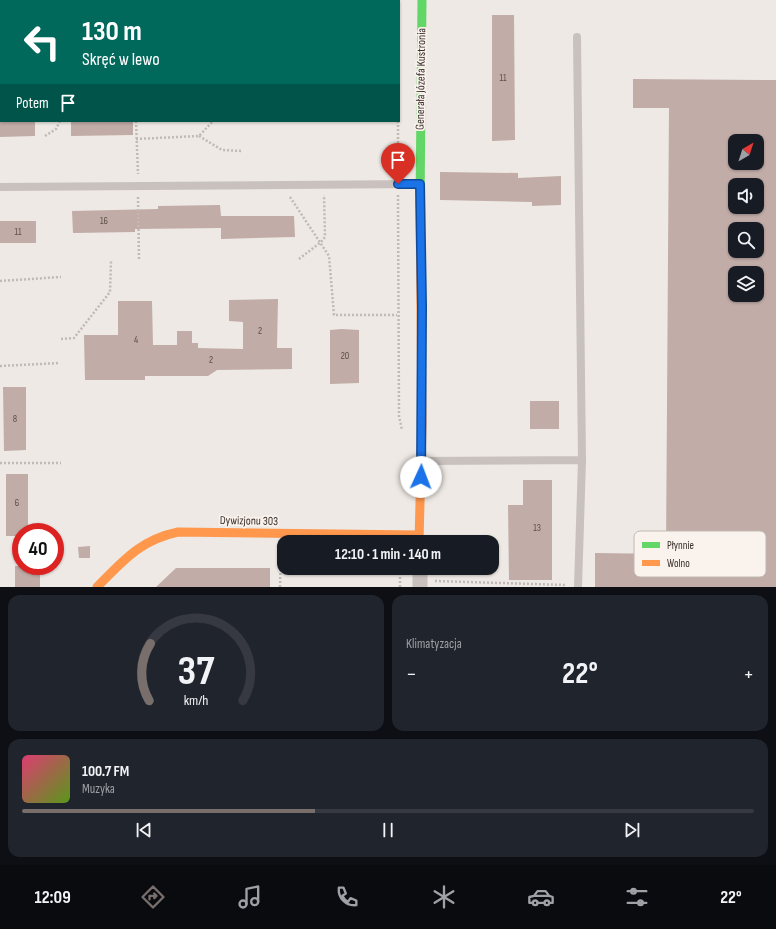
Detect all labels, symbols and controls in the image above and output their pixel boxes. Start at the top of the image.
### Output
text: 130 m [82,15,142,48]
icon: left [16,16,68,68]
street label: Generała Józefa Kustronia [413,27,429,130]
text: Skręć w lewo [82,49,160,70]
house number: 11 [500,72,507,84]
icon: arrive [57,92,79,114]
text: Potem [16,94,49,113]
north arrow [728,134,764,170]
map controls [728,134,764,302]
pin [381,143,415,184]
icon: arrive [387,149,409,171]
button: sound [728,178,764,214]
house number: 16 [100,215,108,227]
button: search [728,222,764,258]
house number: 11 [15,226,22,238]
button: layers [728,266,764,302]
house number: 2 [258,325,262,337]
house number: 4 [134,334,138,346]
house number: 20 [341,350,349,362]
house number: 2 [209,354,213,366]
house number: 8 [13,413,17,425]
position arrow [400,456,442,498]
house number: 6 [15,497,19,509]
street label: Dywizjonu 303 [220,513,278,529]
house number: 13 [533,522,541,534]
speed limit sign: 40 [12,523,64,575]
legend [634,531,766,577]
text: Płynnie [667,539,694,552]
text: 12:10 · 1 min · 140 m [335,545,441,564]
text: Wolno [667,557,690,570]
text: Klimatyzacja [406,636,462,652]
text: 37 [178,647,215,696]
text: 22° [562,656,598,692]
text: − [406,661,417,688]
text: + [743,661,754,688]
text: km/h [184,692,208,709]
text: 100.7 FM [82,762,129,781]
text: Muzyka [82,781,115,797]
icon: previous [133,819,155,841]
icon: pause [377,819,399,841]
icon: next [621,819,643,841]
icon: directions [139,883,167,911]
icon: music [236,883,264,911]
icon: phone [333,883,361,911]
icon: climate [430,883,458,911]
icon: car [527,883,555,911]
icon: filters [623,883,651,911]
text: 12:09 [34,887,71,908]
text: 22° [720,887,742,908]

